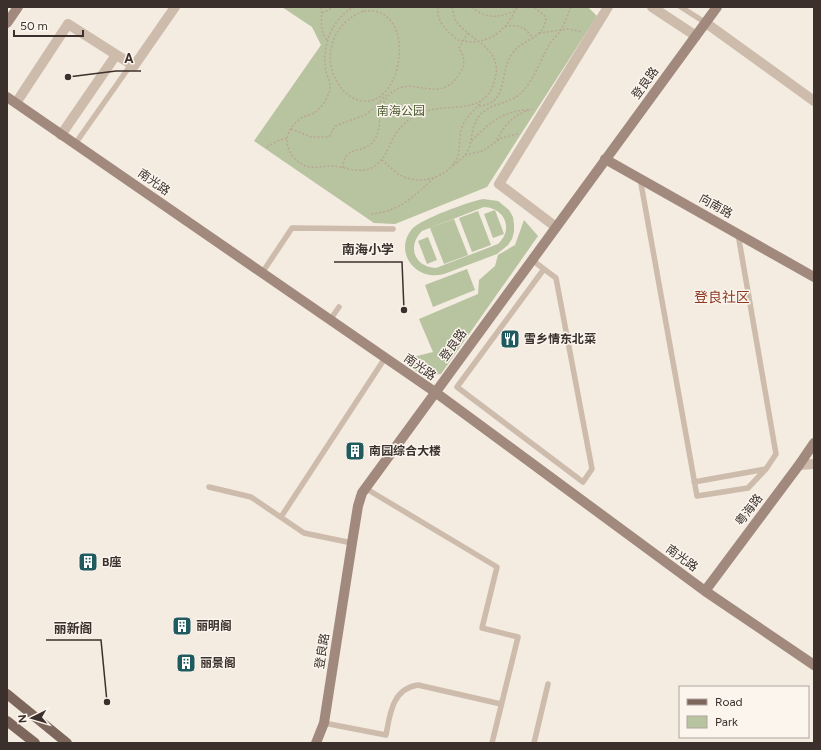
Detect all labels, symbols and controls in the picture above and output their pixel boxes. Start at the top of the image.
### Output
scale bar [14,12,83,38]
text: 50 m [20,19,48,33]
callout: A [116,46,141,71]
text: A [124,51,134,66]
street label: 登良路 [629,64,661,102]
park label: 南海公园 [377,104,425,118]
street label: 南光路 [135,166,173,198]
street label: 向南路 [697,191,735,221]
callout: 南海小学 [334,237,402,262]
text: 南海小学 [342,242,394,257]
district label: 登良社区 [694,289,750,306]
street label: 登良路 [437,326,469,364]
restaurant icon: 雪乡情东北菜 [499,328,521,350]
place label: 雪乡情东北菜 [524,332,596,346]
street label: 南光路 [401,351,439,383]
building icon: 南园综合大楼 [344,440,366,462]
place label: 南园综合大楼 [369,444,441,458]
street label: 粤海路 [733,491,765,529]
street label: 南光路 [663,542,701,574]
building icon: B座 [77,551,99,573]
place label: B座 [102,555,121,569]
callout: 丽新阁 [46,615,101,640]
building icon: 丽明阁 [171,615,193,637]
place label: 丽明阁 [196,619,232,633]
text: 丽新阁 [53,621,93,636]
street label: 登良路 [312,632,332,670]
building icon: 丽景阁 [175,652,197,674]
place label: 丽景阁 [200,656,236,670]
legend [679,686,809,738]
text: Road [715,695,743,709]
north arrow [12,698,52,738]
text: N [16,714,29,724]
text: Park [715,715,738,729]

